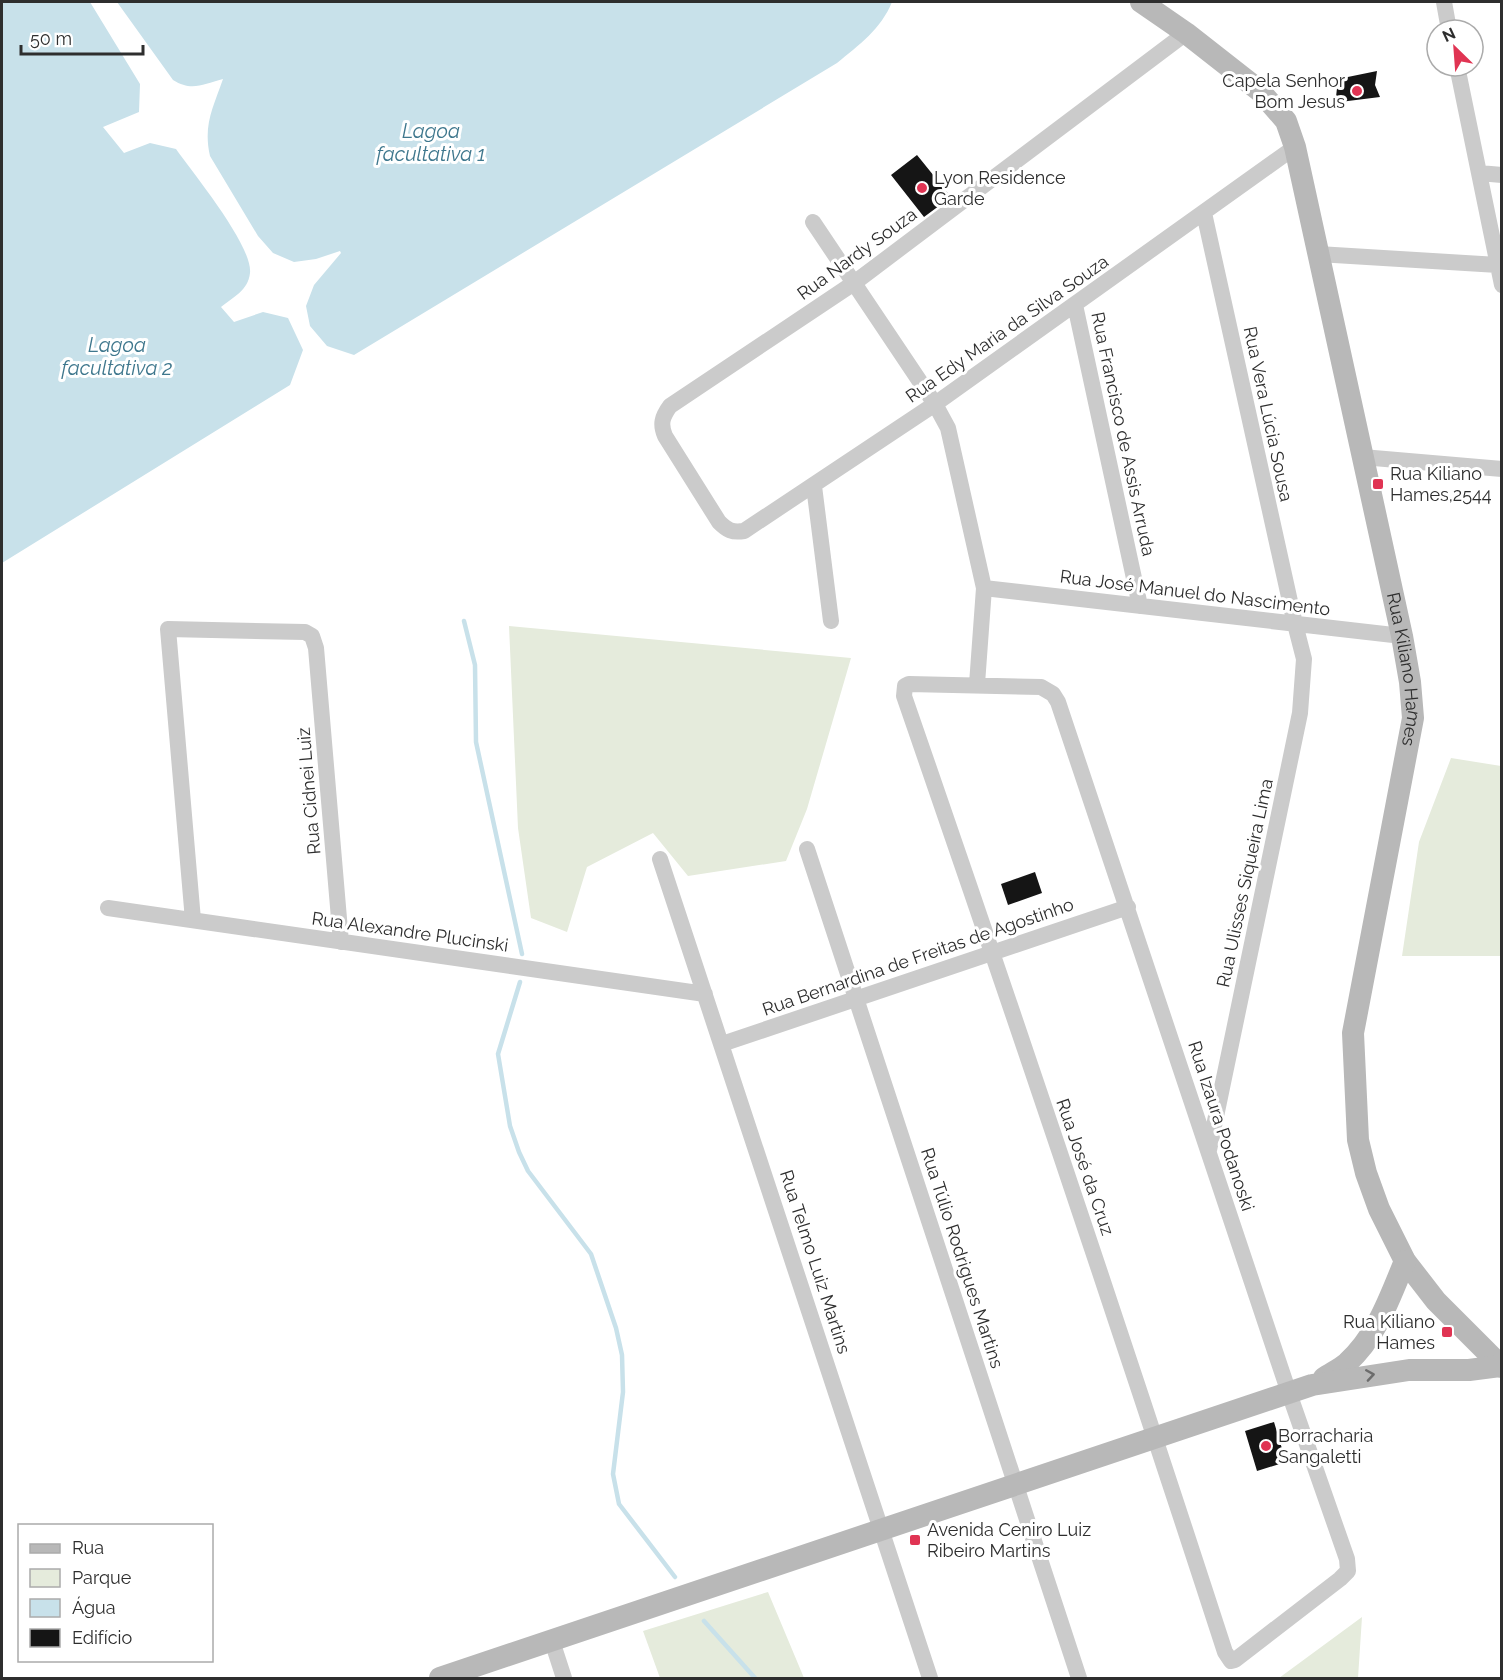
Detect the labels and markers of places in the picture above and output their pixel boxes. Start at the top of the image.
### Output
place label: Capela Senhor Bom Jesus [1222,70,1346,112]
marker: Capela Senhor Bom Jesus [1350,84,1364,98]
place label: Lyon Residence Garde [934,167,1066,209]
marker: Lyon Residence Garde [915,181,929,195]
place label: Rua Kiliano Hames,2544 [1390,463,1492,505]
marker: Rua Kiliano Hames,2544 [1371,477,1385,491]
place label: Rua Kiliano Hames [1343,1311,1435,1353]
marker: Rua Kiliano Hames [1440,1325,1454,1339]
place label: Borracharia Sangaletti [1278,1425,1373,1467]
marker: Borracharia Sangaletti [1259,1439,1273,1453]
place label: Avenida Ceniro Luiz Ribeiro Martins [927,1519,1091,1561]
marker: Avenida Ceniro Luiz Ribeiro Martins [908,1533,922,1547]

